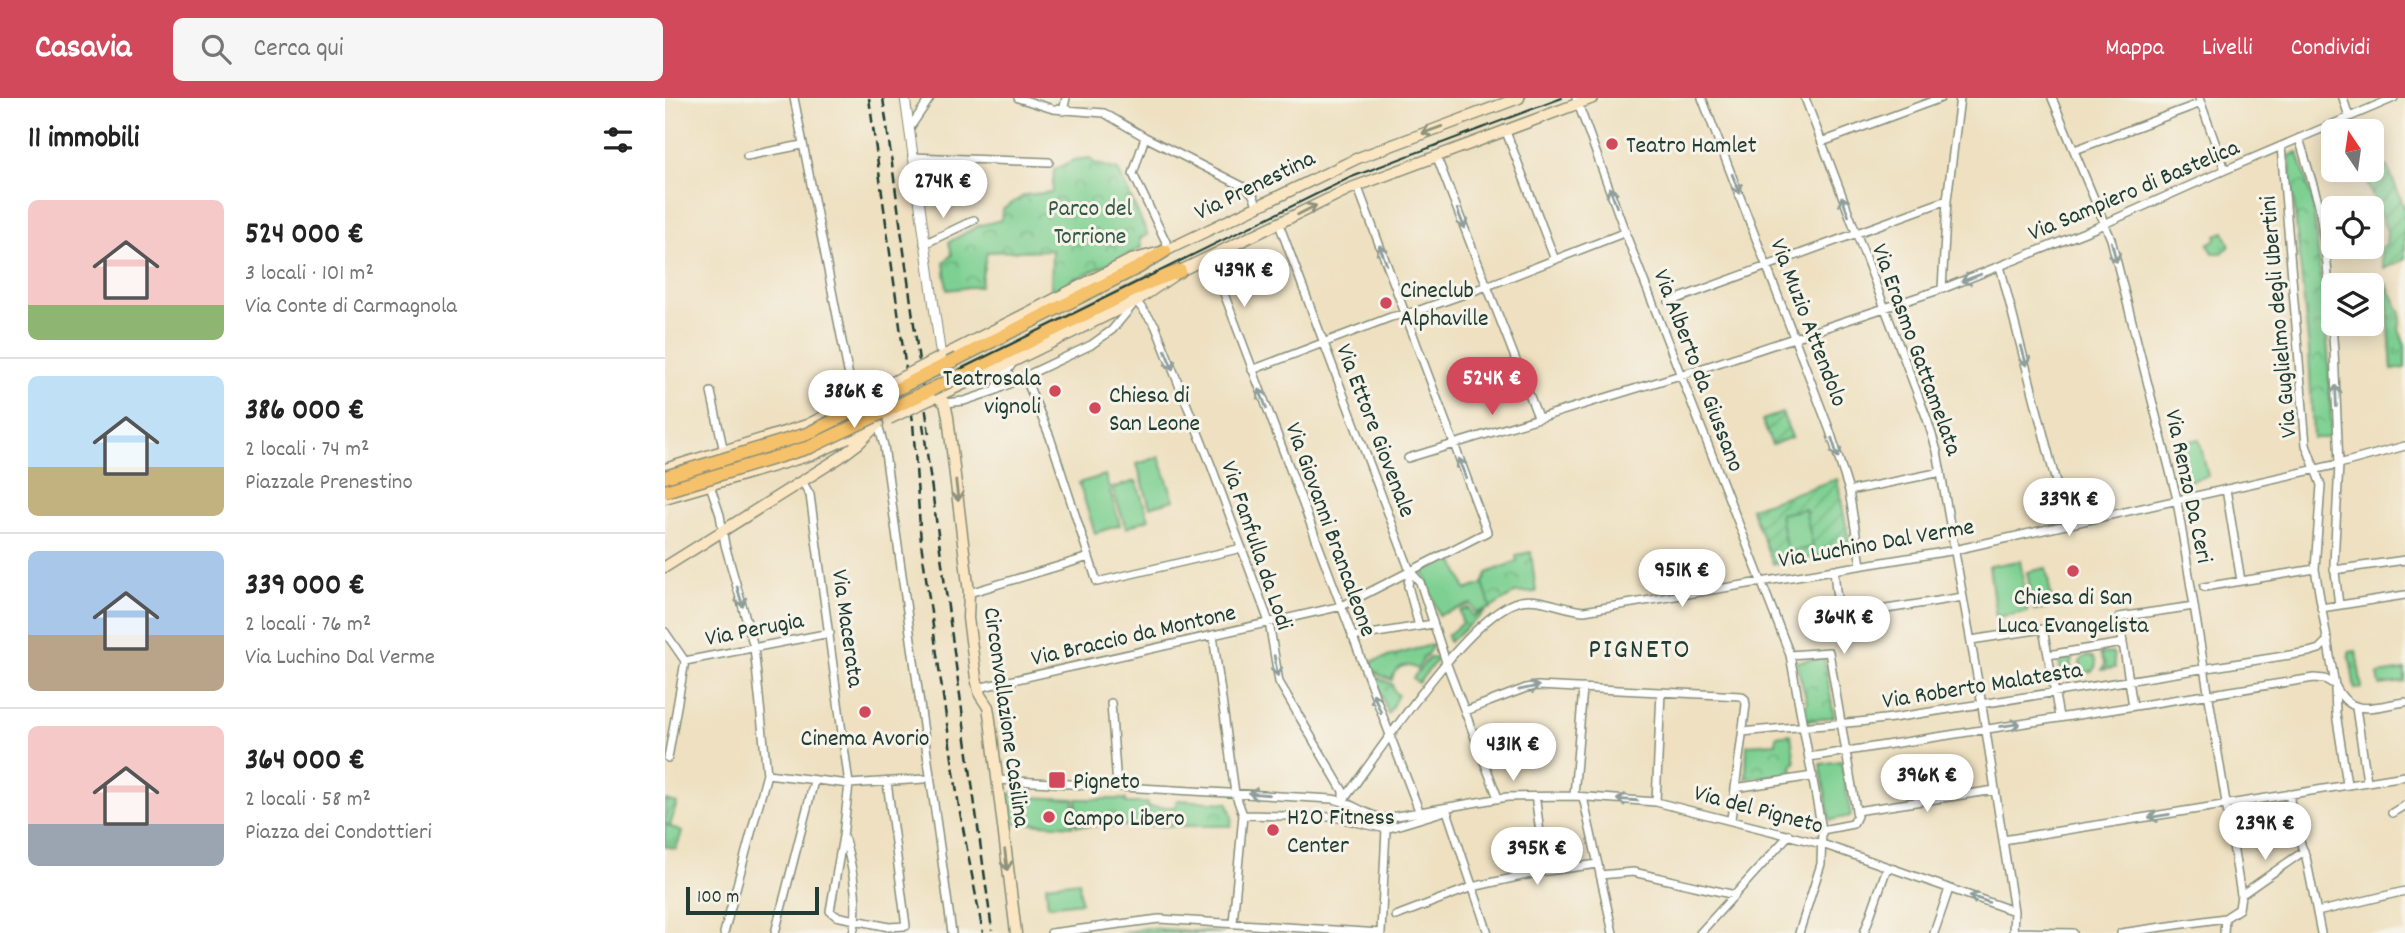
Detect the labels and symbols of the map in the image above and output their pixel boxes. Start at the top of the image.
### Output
north arrow [2321,119,2383,182]
one-way arrow [1421,124,1443,137]
place label: Teatro Hamlet [1626,130,1757,164]
street label: Via Sampiero di Bastelica [2023,132,2246,252]
marker: Teatro Hamlet [1604,136,1620,152]
street label: Via Prenestina [1189,143,1322,231]
pin: 274K € [886,160,1000,220]
one-way arrow [1731,173,1744,195]
one-way arrow [1605,187,1618,209]
park label: Parco del Torrione [1048,193,1132,255]
street label: Via Guglielmo degli Ubertini [2252,194,2308,439]
one-way arrow [1838,195,1850,217]
one-way arrow [1297,202,1317,216]
one-way arrow [1455,207,1468,229]
street label: Via Muzio Attendolo [1760,234,1855,412]
street label: Via Erasmo Gattamelata [1861,239,1970,461]
one-way arrow [2108,240,2121,263]
one-way arrow [1376,244,1389,266]
pin: 439K € [1187,250,1301,309]
street label: Via Alberto da Giussano [1643,265,1752,477]
one-way arrow [1960,272,1982,285]
place label: Cineclub Alphaville [1400,275,1489,337]
marker: Cineclub Alphaville [1378,295,1394,311]
street label: Via Ettore Giovenale [1325,339,1423,523]
one-way arrow [2018,344,2031,367]
one-way arrow [1163,348,1176,370]
pin: 524K € [1435,358,1549,417]
place label: Teatrosala vignoli [943,363,1042,425]
pin: 386K € [797,370,911,430]
place label: Chiesa di San Leone [1109,380,1200,442]
marker: Teatrosala vignoli [1047,383,1063,399]
one-way arrow [2330,384,2343,407]
one-way arrow [1256,388,1268,410]
marker: Chiesa di San Leone [1087,400,1103,416]
street label: Via Renzo Da Ceri [2154,407,2220,567]
street label: Via Giovanni Brancaleone [1275,418,1384,642]
one-way arrow [1830,436,1843,458]
street label: Via Fanfulla da Lodi [1210,457,1300,635]
one-way arrow [1455,458,1468,480]
pin: 339K € [2012,478,2126,538]
one-way arrow [951,479,964,502]
street label: Via Luchino Dal Verme [1776,511,1977,579]
pin: 951K € [1625,550,1739,609]
marker: Chiesa di San Luca Evangelista [2065,563,2081,579]
street label: Via Macerata [821,567,871,690]
place label: Chiesa di San Luca Evangelista [1997,582,2149,644]
one-way arrow [734,585,747,608]
pin: 364K € [1787,596,1901,656]
street label: Via Braccio da Montone [1028,597,1239,677]
street label: Via Perugia [702,605,807,657]
street label: Circonvallazione Casilina [973,605,1037,830]
district label: PIGNETO [1588,632,1692,672]
one-way arrow [1270,654,1283,677]
street label: Via Roberto Malatesta [1880,654,2086,720]
one-way arrow [1517,681,1540,695]
one-way arrow [1370,693,1383,715]
marker: Cinema Avorio [857,704,873,720]
one-way arrow [1998,718,2021,731]
place label: Cinema Avorio [801,723,929,757]
pin: 431K € [1456,724,1570,783]
pin: 396K € [1870,754,1984,814]
place label: Pigneto [1073,766,1140,800]
marker: Pigneto [1047,770,1067,790]
street label: Via del Pigneto [1690,777,1827,844]
one-way arrow [1248,788,1271,801]
one-way arrow [1616,793,1639,806]
place label: H2O Fitness Center [1287,802,1395,864]
pin: 239K € [2208,802,2322,862]
place label: Campo Libero [1063,803,1185,837]
marker: Campo Libero [1041,809,1057,825]
one-way arrow [2148,810,2171,823]
marker: H2O Fitness Center [1265,822,1281,838]
pin: 395K € [1480,828,1594,887]
one-way arrow [1000,848,1013,871]
scale bar [686,884,819,916]
one-way arrow [1969,892,1991,904]

